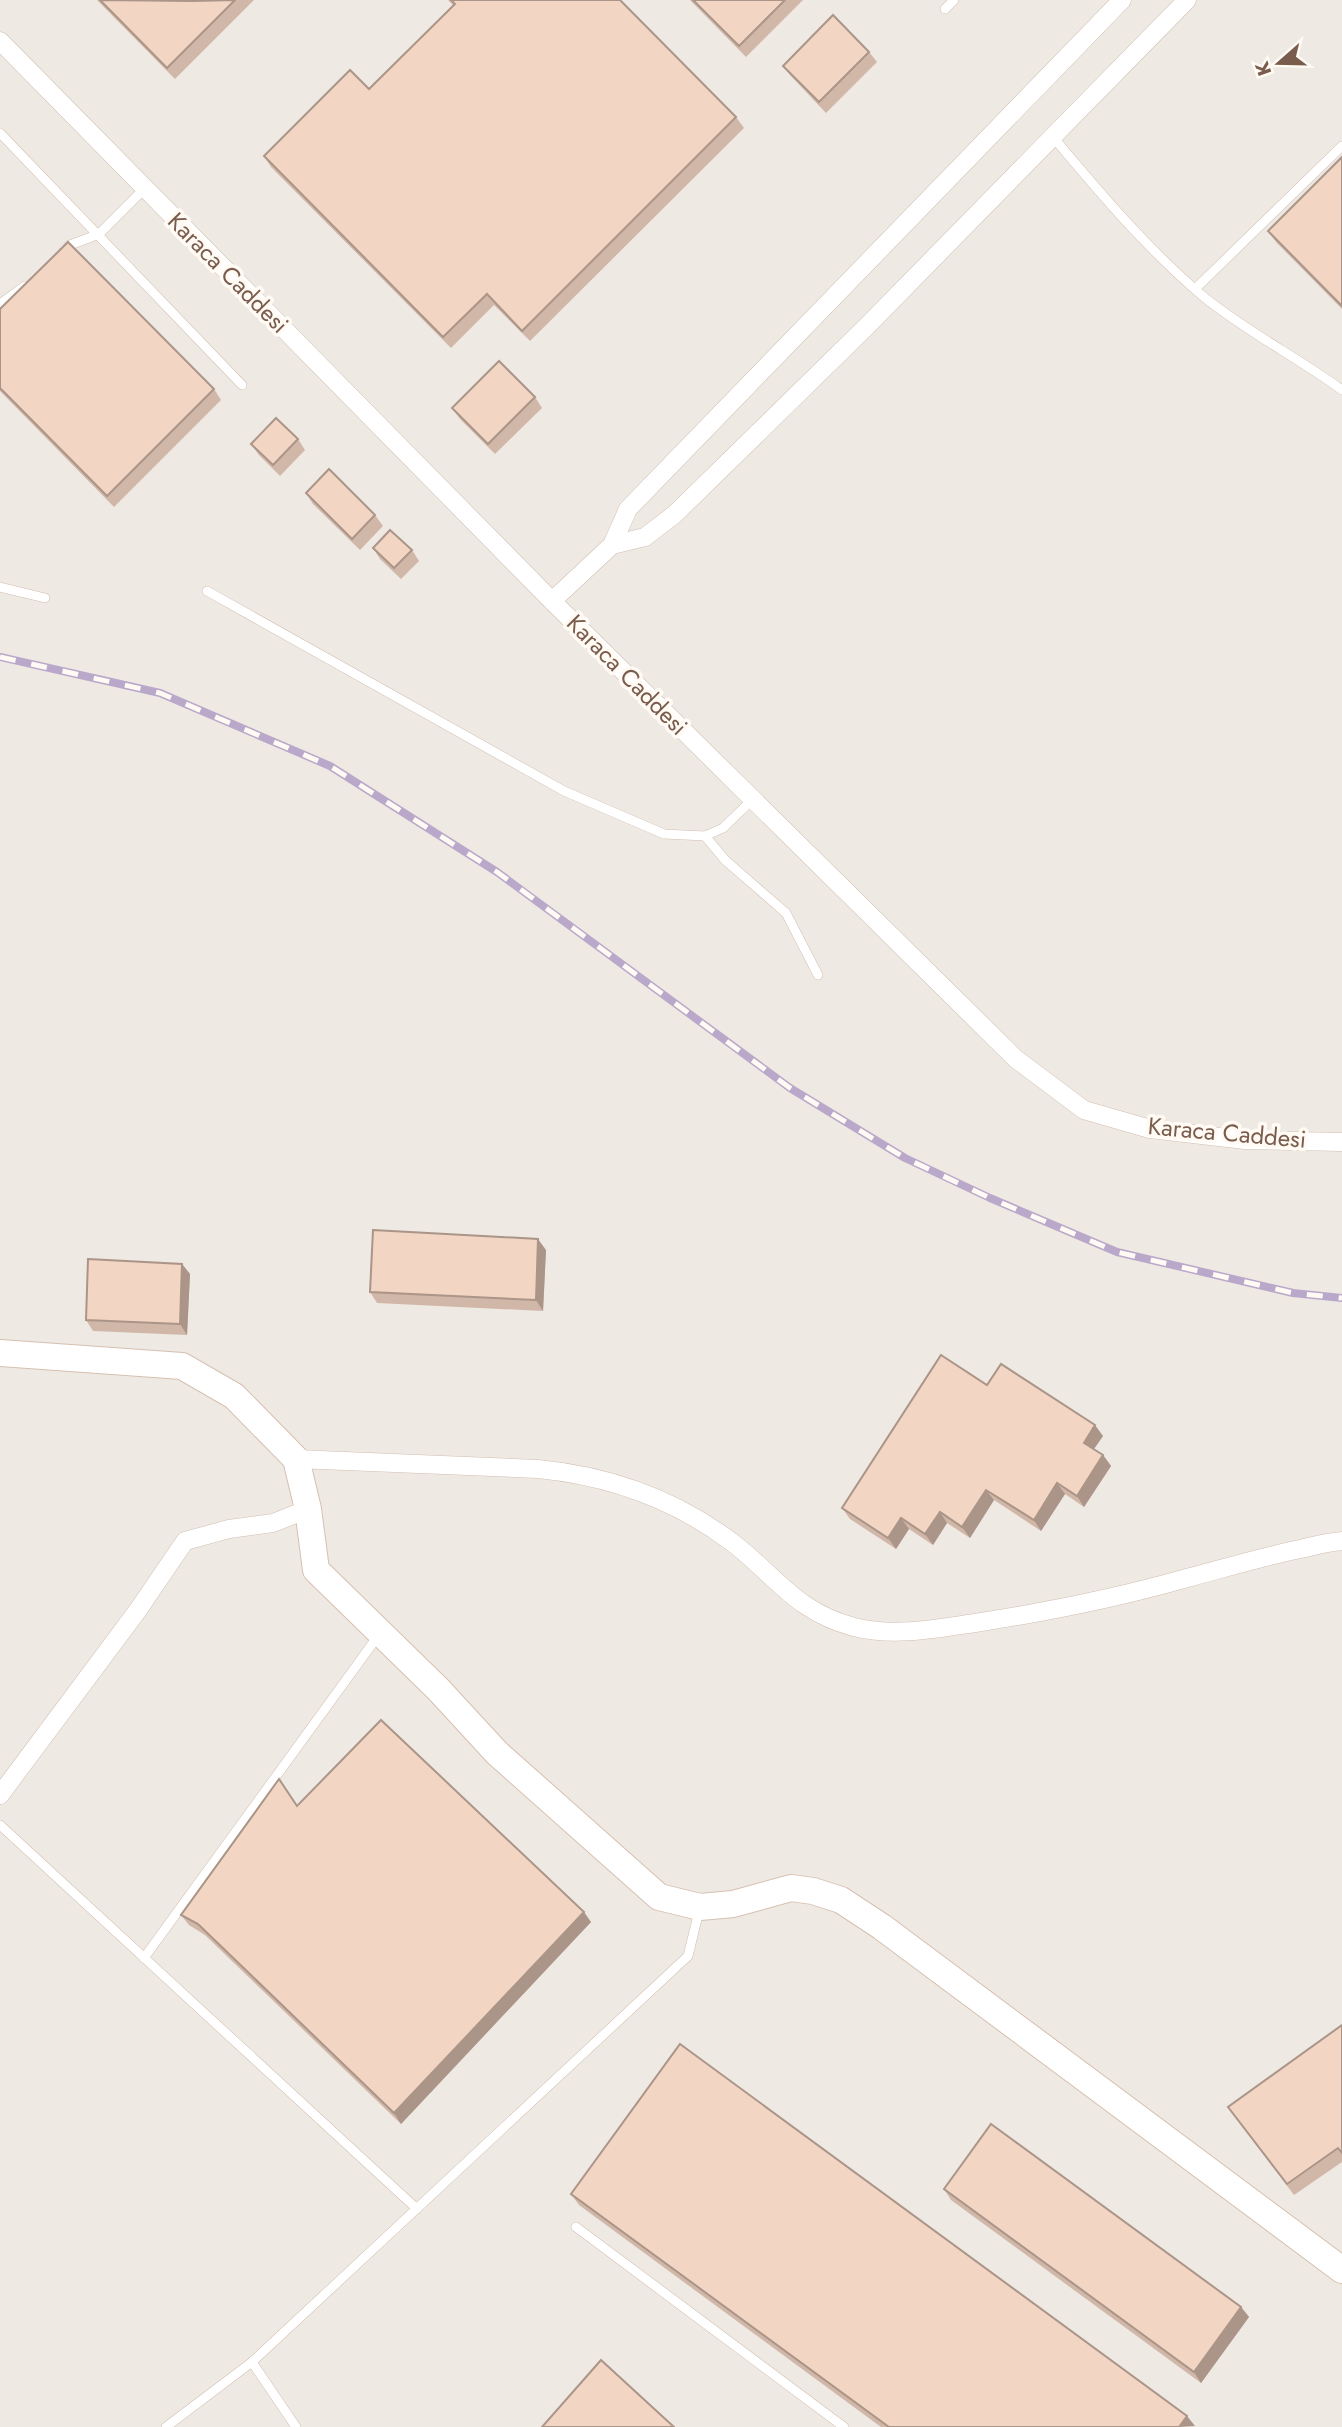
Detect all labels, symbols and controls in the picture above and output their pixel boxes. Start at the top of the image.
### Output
north arrow [1244,28,1314,98]
text: K [1248,57,1278,80]
street label: Karaca Caddesi [160,204,297,341]
street label: Karaca Caddesi [559,606,696,743]
street label: Karaca Caddesi [1146,1108,1308,1157]

